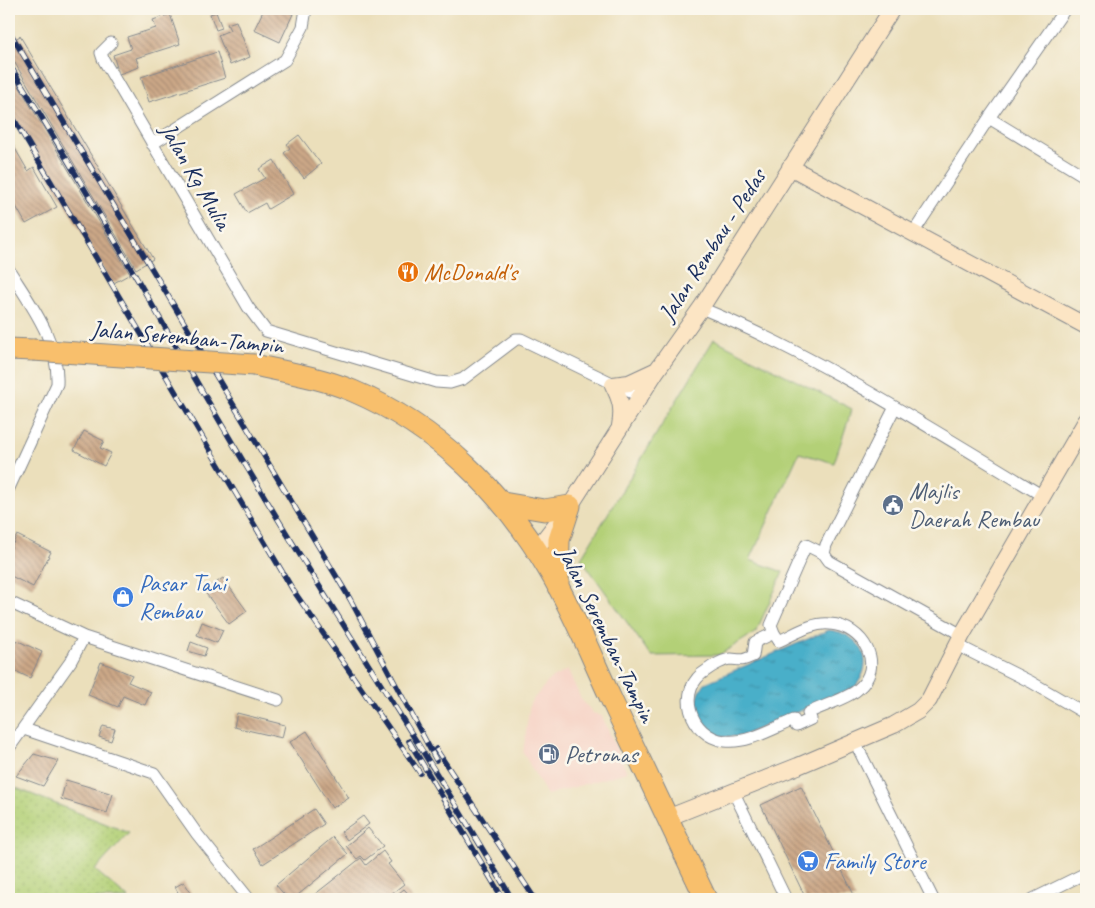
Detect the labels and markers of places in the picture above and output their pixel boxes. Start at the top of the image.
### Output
place label: McDonald's [424,257,520,287]
restaurant icon: McDonald's [396,260,420,284]
place label: Majlis Daerah Rembau [909,476,1041,534]
public building icon: Majlis Daerah Rembau [881,493,905,517]
place label: Pasar Tani Rembau [139,568,228,626]
shop icon: Pasar Tani Rembau [111,585,135,609]
place label: Petronas [565,739,640,769]
fuel station icon: Petronas [537,742,561,766]
place label: Family Store [824,846,928,876]
supermarket icon: Family Store [796,849,820,873]

